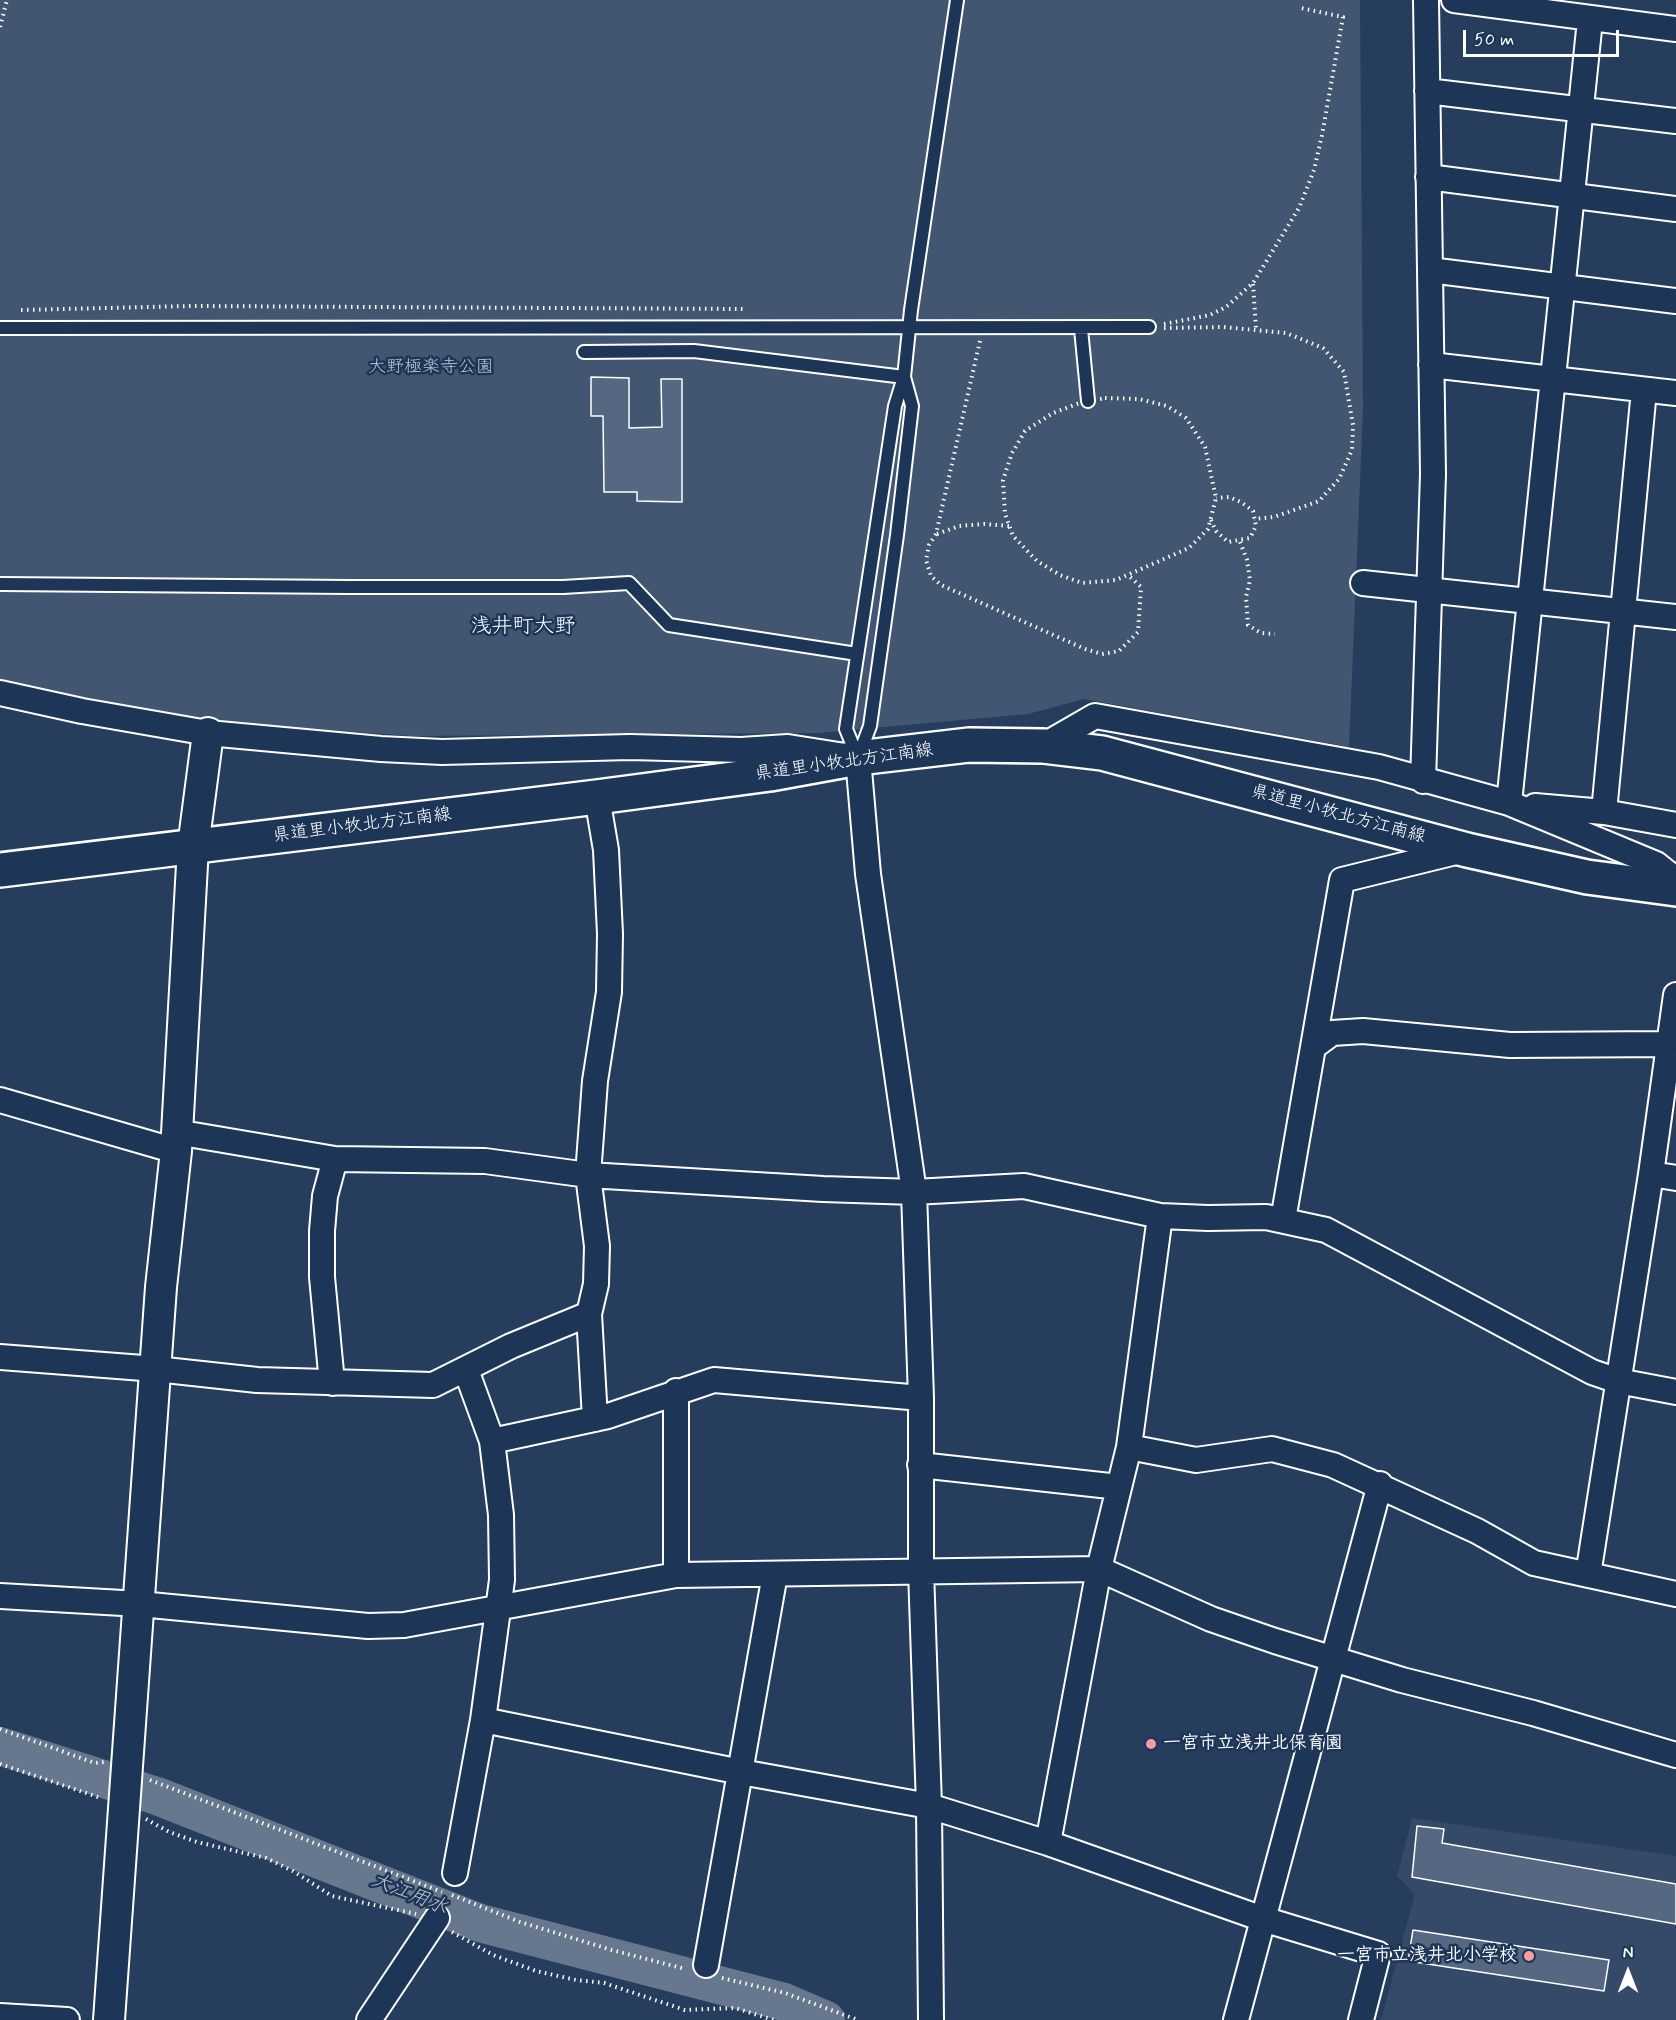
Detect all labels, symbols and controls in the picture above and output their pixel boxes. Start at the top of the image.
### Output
scale bar [1466,18,1622,56]
text: 50 m [1474,28,1514,52]
park label: 大野極楽寺公園 [368,357,494,379]
district label: 浅井町大野 [471,615,575,641]
street label: 県道里小牧北方江南線 [753,740,935,786]
street label: 県道里小牧北方江南線 [1248,781,1428,849]
street label: 県道里小牧北方江南線 [271,804,453,848]
place label: 一宮市立浅井北保育園 [1163,1733,1343,1755]
marker: 一宮市立浅井北保育園 [1144,1737,1158,1751]
water label: 大江用水 [367,1869,451,1921]
north arrow [1598,1942,1658,2002]
text: N [1623,1943,1633,1964]
place label: 一宮市立浅井北小学校 [1337,1945,1517,1967]
marker: 一宮市立浅井北小学校 [1522,1949,1536,1963]

